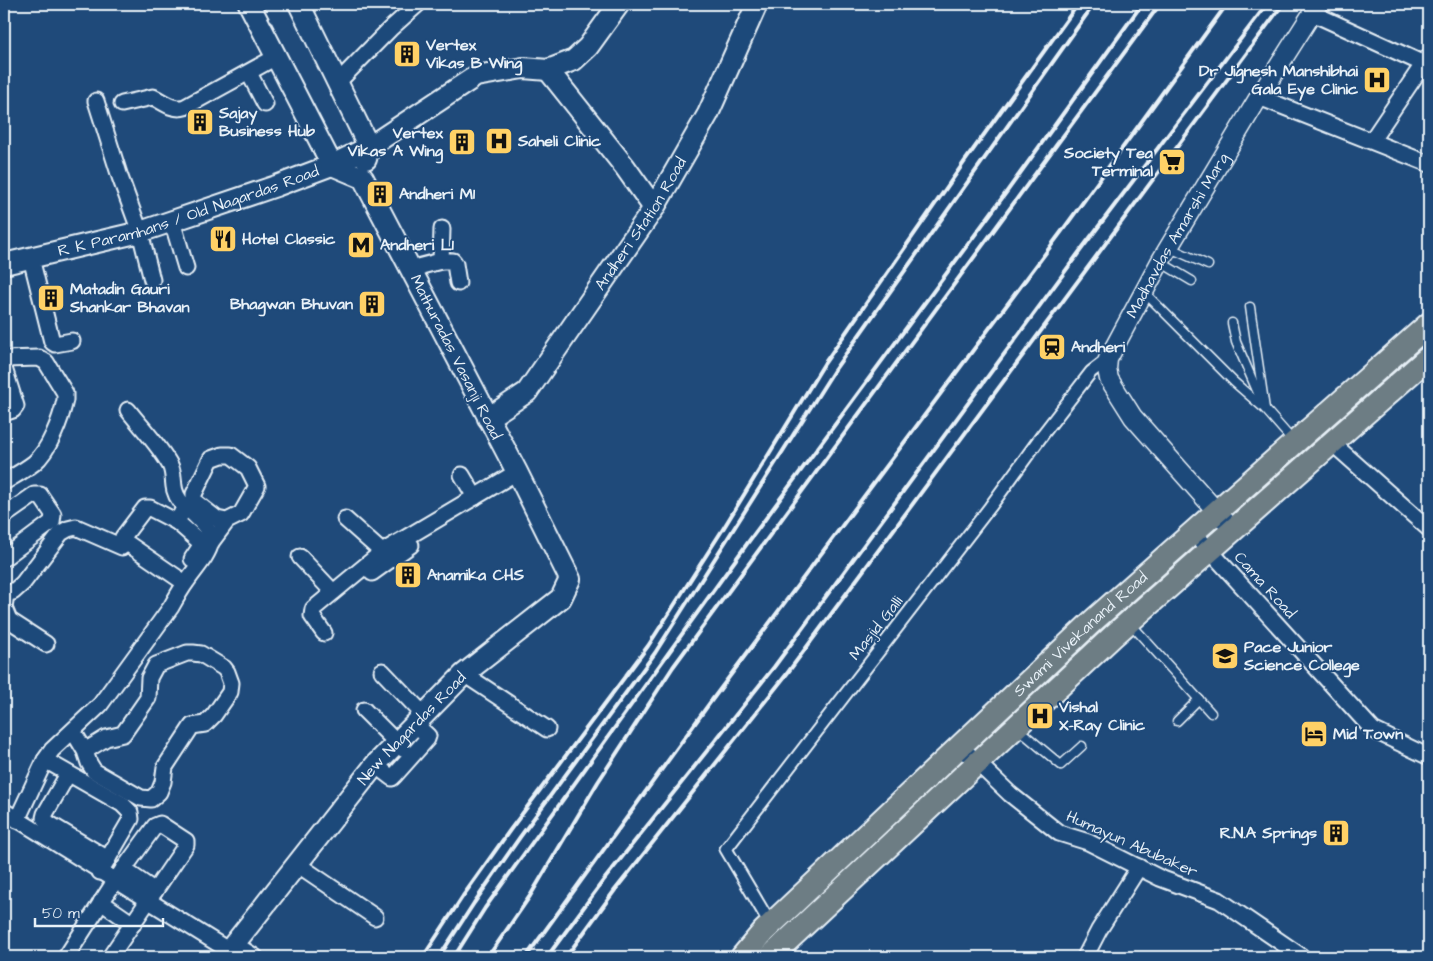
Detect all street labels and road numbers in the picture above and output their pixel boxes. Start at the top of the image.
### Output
street label: Madhavdas Amarshi Marg [1121,149,1235,322]
street label: Andheri Station Road [589,153,692,295]
street label: R K Paramhans / Old Nagardas Road [56,160,322,262]
street label: Mathuradas Vasanji Road [405,271,507,443]
street label: Cama Road [1229,547,1301,623]
street label: Swami Vivekanand Road [1008,567,1152,702]
street label: Masjid Galli [844,591,908,665]
street label: New Nagardas Road [352,667,471,790]
street label: Humayun Abubaker [1062,805,1201,884]

